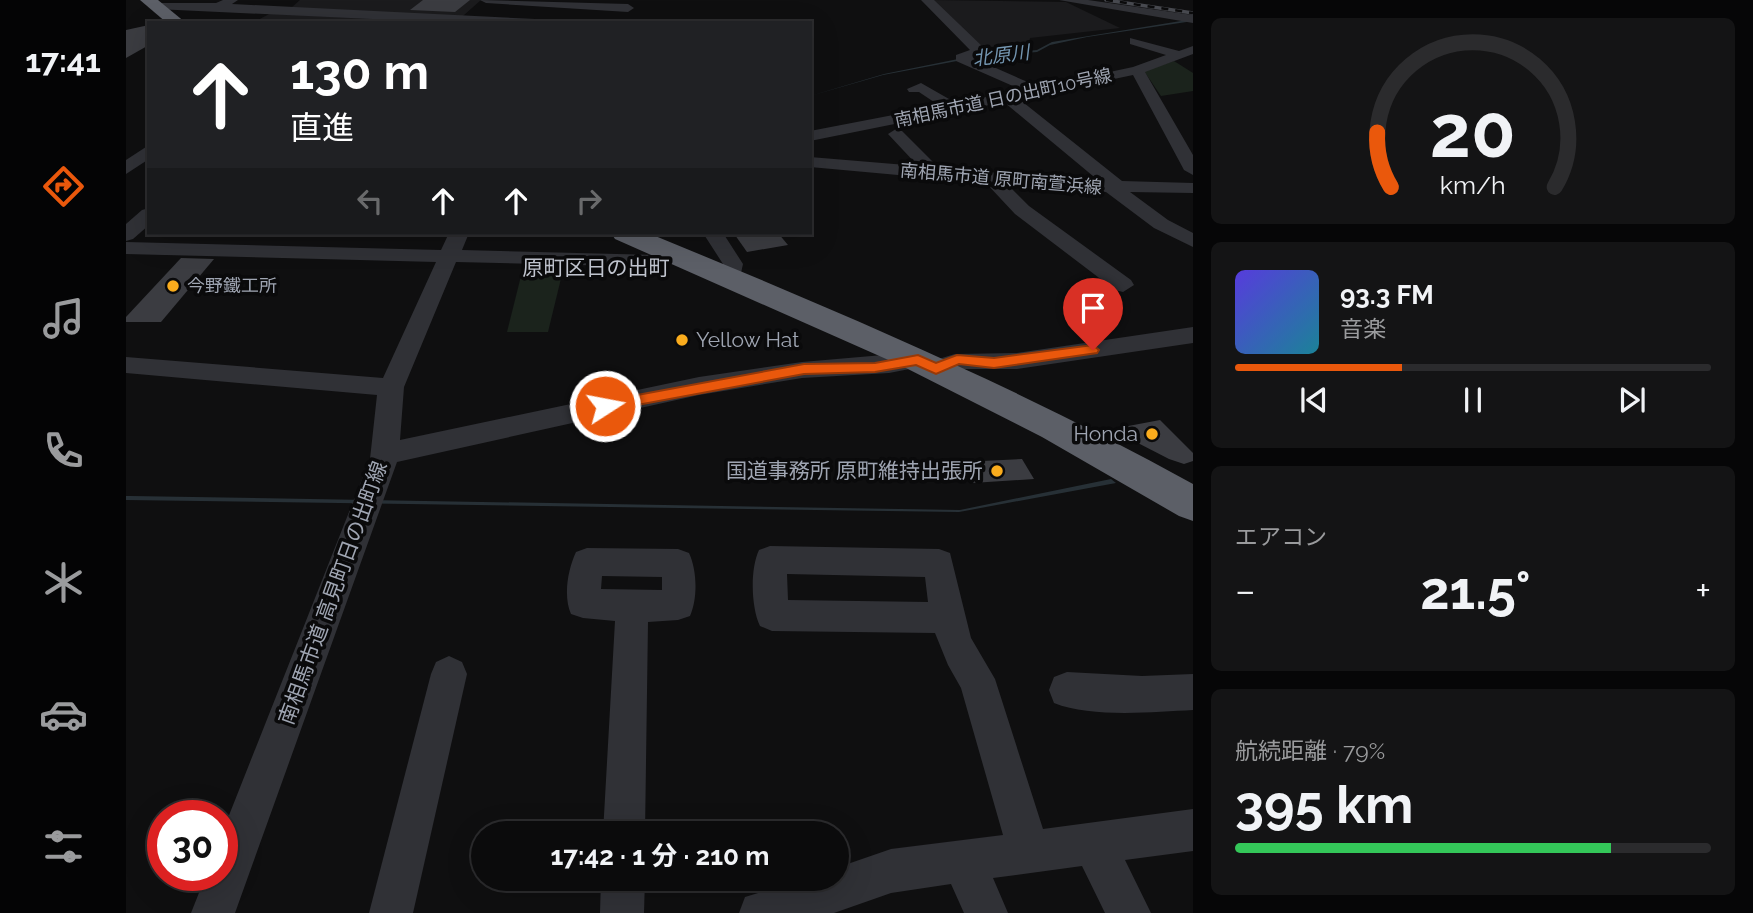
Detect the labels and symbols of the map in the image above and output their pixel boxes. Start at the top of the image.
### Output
water label: 北原川 [971,40,1033,69]
street label: 南相馬市道 日の出町10号線 [892,64,1113,131]
street label: 南相馬市道 原町南萱浜線 [899,159,1103,198]
district label: 原町区日の出町 [523,255,670,280]
place label: 今野鐵工所 [187,275,277,296]
marker: 今野鐵工所 [165,278,181,294]
pin [1063,278,1123,350]
place label: Yellow Hat [696,327,799,352]
marker: Yellow Hat [674,332,690,348]
position arrow [568,369,642,443]
place label: Honda [1073,421,1138,446]
marker: Honda [1144,426,1160,442]
street label: 南相馬市道 高見町日の出町線 [273,458,392,728]
place label: 国道事務所 原町維持出張所 [726,458,983,483]
marker: 国道事務所 原町維持出張所 [989,463,1005,479]
speed limit sign: 30 [147,800,238,891]

